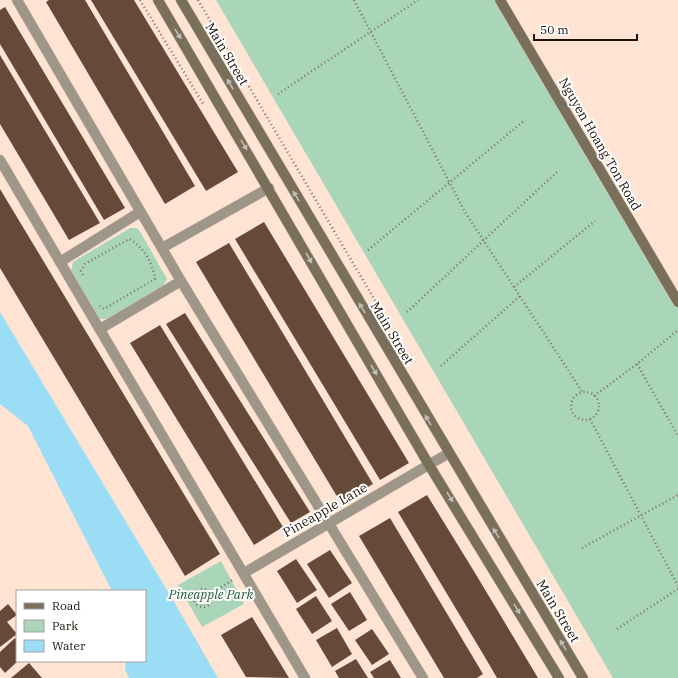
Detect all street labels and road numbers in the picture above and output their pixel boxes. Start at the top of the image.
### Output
street label: Main Street [202,19,253,89]
street label: Nguyen Hoang Ton Road [555,74,645,214]
street label: Main Street [367,298,418,368]
street label: Pineapple Lane [280,479,370,541]
street label: Main Street [533,576,584,646]

